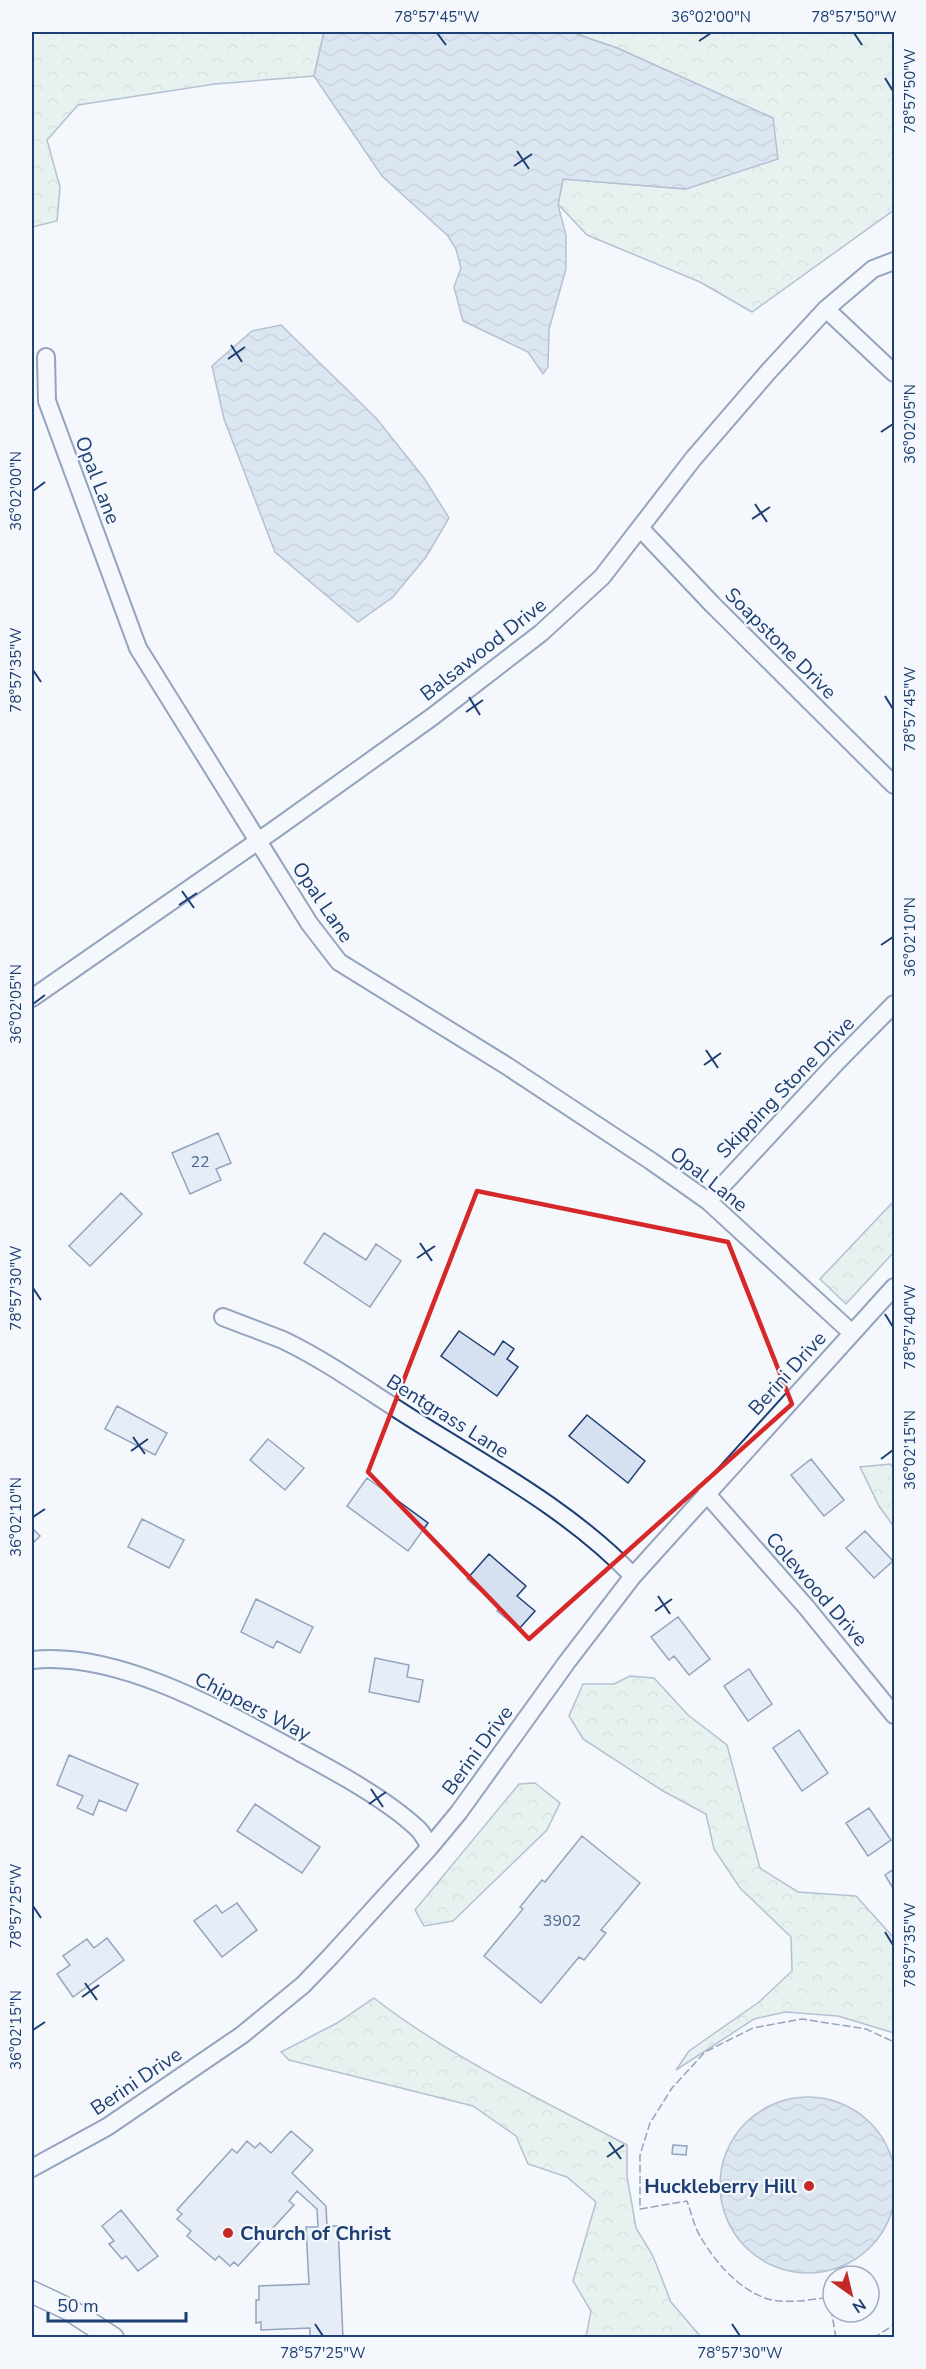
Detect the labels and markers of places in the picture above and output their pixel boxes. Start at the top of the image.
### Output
place label: Huckleberry Hill [644,2173,798,2200]
marker: Huckleberry Hill [802,2179,816,2193]
place label: Church of Christ [240,2220,391,2247]
marker: Church of Christ [221,2226,235,2240]

